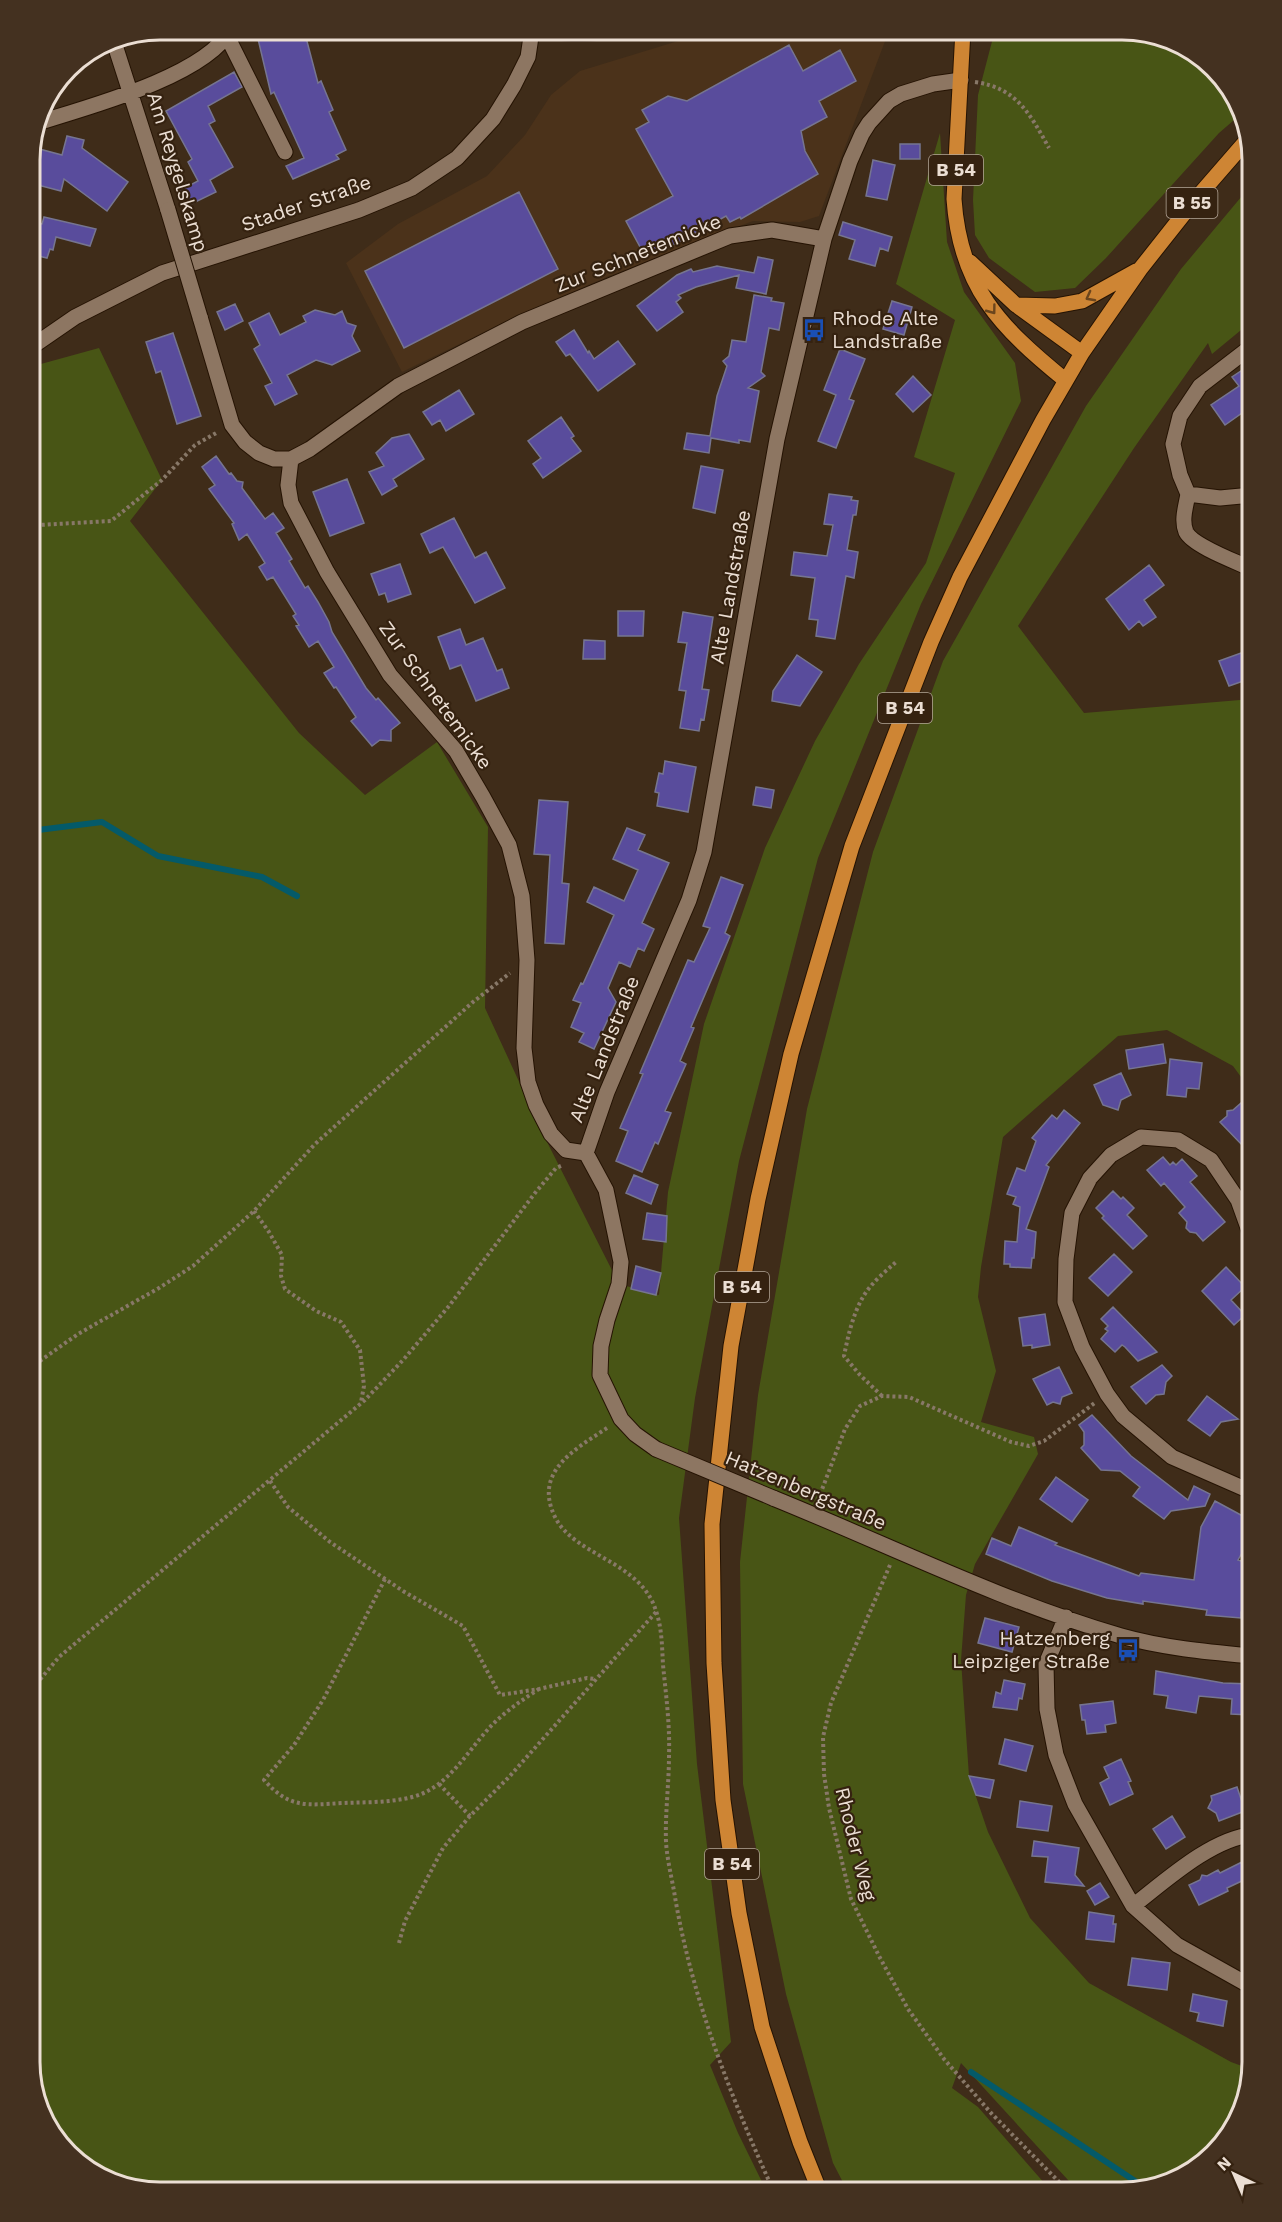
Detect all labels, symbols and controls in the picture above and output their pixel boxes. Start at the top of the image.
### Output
street label: Am Reygelskamp [142,89,214,255]
road number: B 54 [929,155,983,185]
street label: Stader Straße [238,170,374,236]
road number: B 55 [1166,188,1218,218]
street label: Zur Schnetemicke [551,209,725,297]
one-way arrow [1086,290,1096,301]
one-way arrow [985,303,996,314]
place label: Rhode Alte Landstraße [832,306,942,353]
bus stop icon: Rhode Alte Landstraße [801,317,827,343]
street label: Alte Landstraße [705,508,755,666]
street label: Zur Schnetemicke [374,616,498,774]
road number: B 54 [878,693,932,723]
street label: Alte Landstraße [564,972,644,1126]
road number: B 54 [715,1272,769,1302]
street label: Hatzenbergstraße [722,1445,890,1535]
place label: Hatzenberg Leipziger Straße [952,1626,1110,1673]
bus stop icon: Hatzenberg Leipziger Straße [1115,1637,1141,1663]
street label: Rhoder Weg [830,1785,882,1904]
road number: B 54 [705,1849,759,1879]
north arrow [1204,2144,1264,2204]
text: N [1213,2153,1235,2175]

